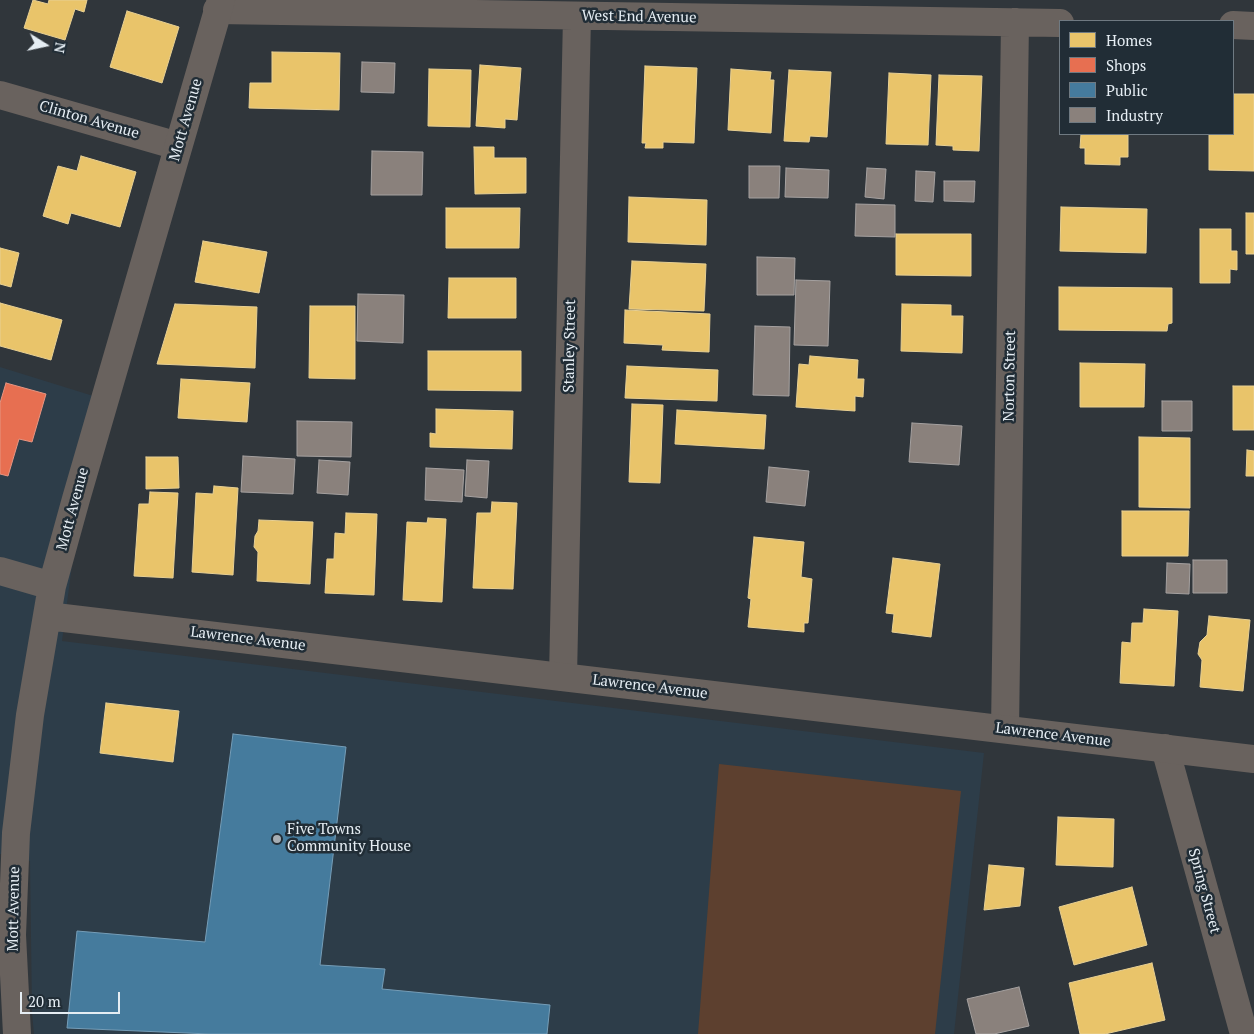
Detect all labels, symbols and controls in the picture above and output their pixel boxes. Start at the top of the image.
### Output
street label: West End Avenue [581,7,697,27]
north arrow [20,20,70,70]
legend [1059,20,1234,135]
text: Homes [1106,30,1152,50]
text: N [50,41,71,55]
text: Shops [1106,55,1146,75]
street label: Mott Avenue [166,77,206,163]
text: Public [1106,80,1148,100]
street label: Clinton Avenue [37,97,141,143]
text: Industry [1106,105,1163,125]
street label: Stanley Street [560,299,580,393]
street label: Norton Street [1000,330,1020,422]
street label: Mott Avenue [53,466,93,552]
street label: Lawrence Avenue [189,623,307,655]
street label: Lawrence Avenue [591,671,709,703]
street label: Lawrence Avenue [994,719,1112,751]
place label: Five Towns Community House [287,821,411,856]
marker: Five Towns Community House [271,833,283,845]
street label: Spring Street [1184,847,1224,935]
street label: Mott Avenue [4,866,24,952]
scale bar [22,982,122,1014]
text: 20 m [28,991,61,1011]

